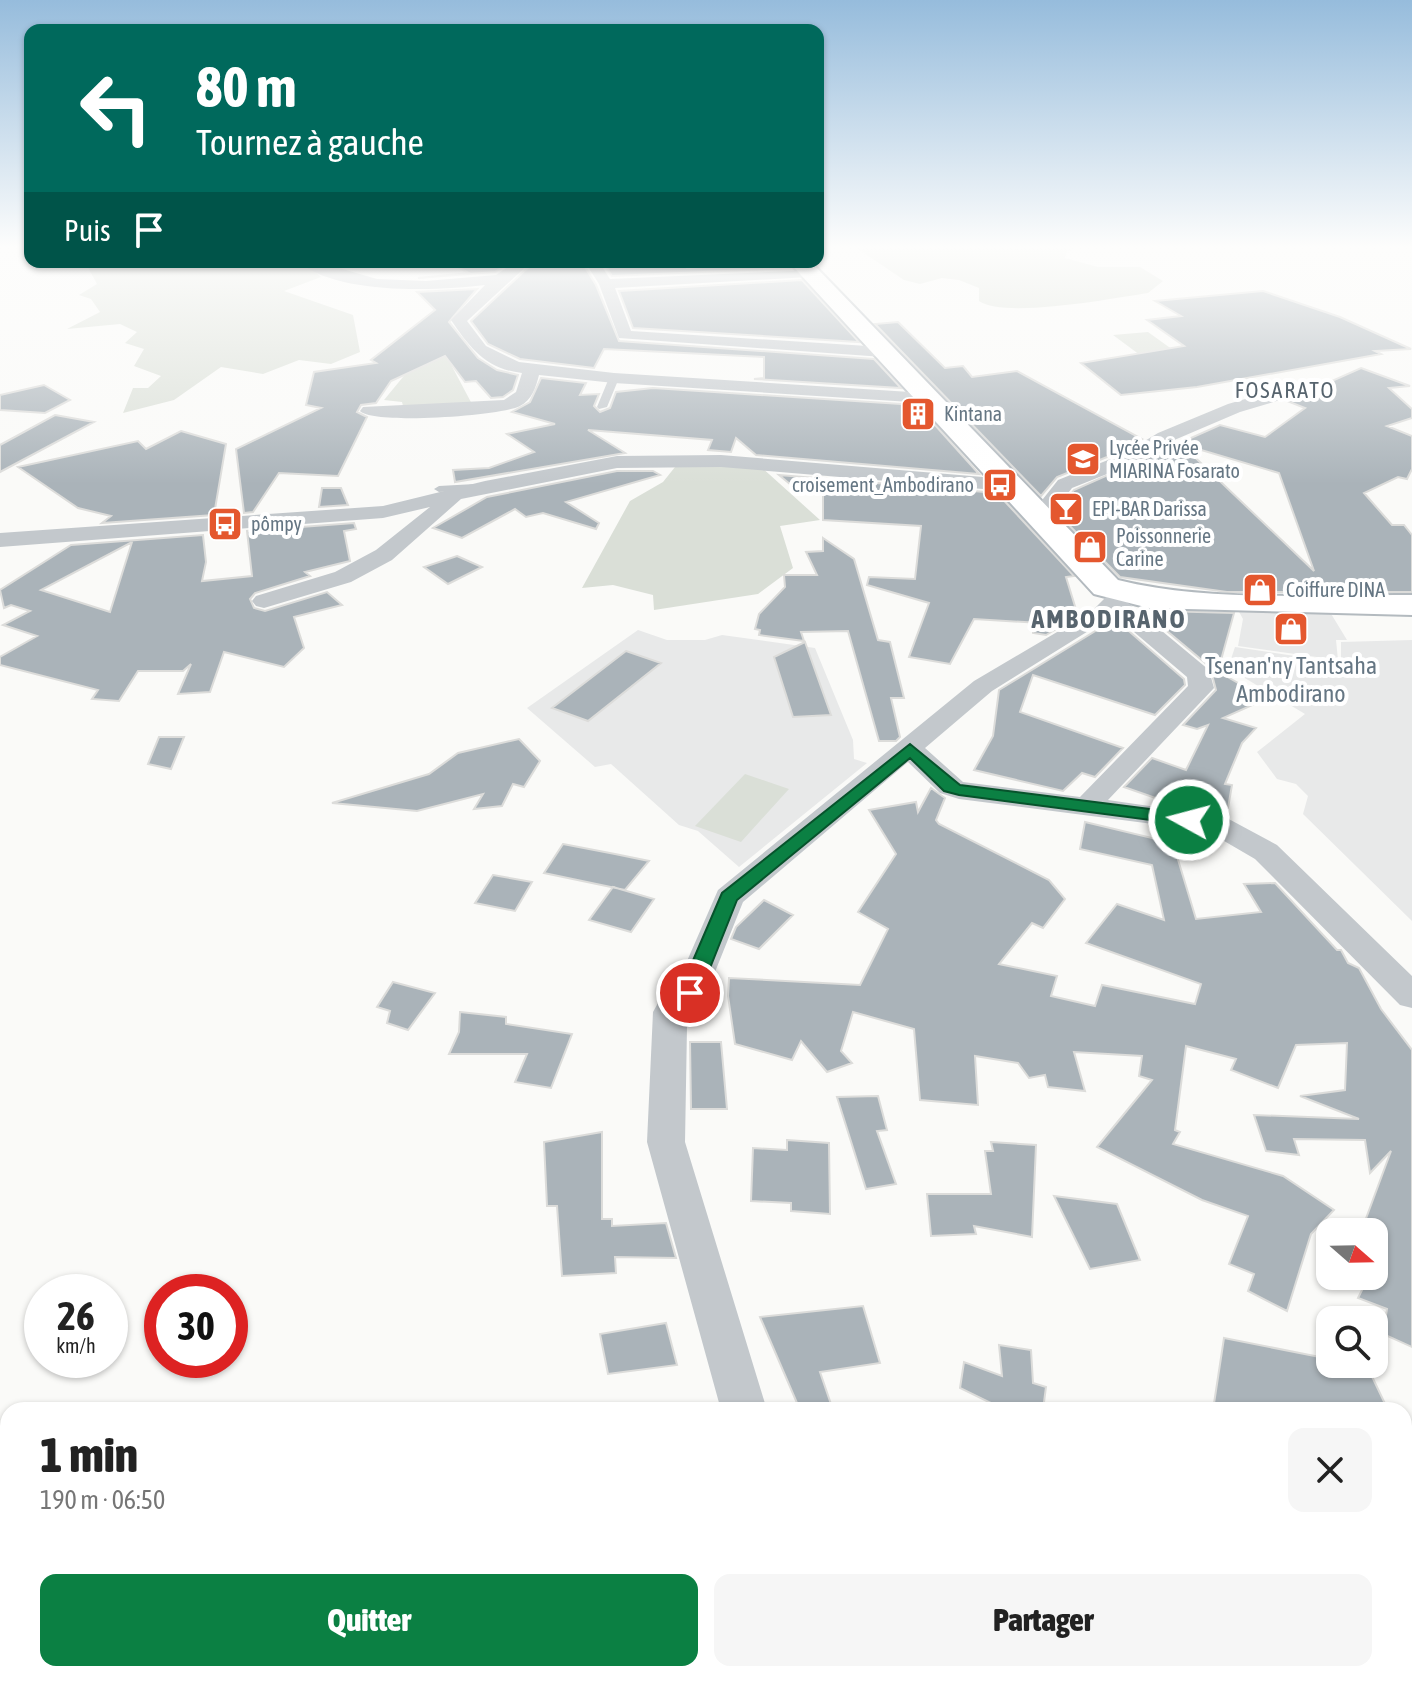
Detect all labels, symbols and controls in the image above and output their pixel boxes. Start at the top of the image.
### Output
text: 80 m [196,55,297,119]
icon: left [64,56,168,160]
text: Tournez à gauche [196,121,424,163]
icon: arrive [127,208,171,252]
text: Puis [64,213,111,247]
district label: FOSARATO [1235,377,1335,403]
building icon: Kintana [899,395,937,433]
place label: Kintana [944,402,1002,425]
place label: Lycée Privée MIARINA Fosarato [1109,436,1240,482]
school or university icon: Lycée Privée MIARINA Fosarato [1064,440,1102,478]
bus stop icon: croisement_Ambodirano [981,466,1019,504]
place label: croisement_Ambodirano [792,473,974,496]
bar icon: EPI-BAR Darissa [1047,490,1085,528]
place label: EPI-BAR Darissa [1092,497,1207,520]
bus stop icon: pômpy [206,505,244,543]
place label: pômpy [251,512,302,535]
place label: Poissonnerie Carine [1116,524,1211,570]
shop icon: Poissonnerie Carine [1071,528,1109,566]
shop icon: Coiffure DINA [1241,571,1279,609]
place label: Coiffure DINA [1286,578,1385,601]
district label: AMBODIRANO [1030,604,1187,634]
shop icon: Tsenan'ny Tantsaha Ambodirano [1272,610,1310,648]
place label: Tsenan'ny Tantsaha Ambodirano [1205,652,1377,707]
position arrow [1147,778,1231,862]
pin [656,959,724,1027]
icon: arrive [668,971,712,1015]
north arrow [1316,1218,1388,1290]
map controls [1316,1218,1388,1378]
speed limit sign: 30 [144,1274,248,1378]
text: 26 [57,1293,95,1338]
button: search [1316,1306,1388,1378]
text: km/h [56,1334,96,1357]
text: 1 min [40,1427,138,1482]
button: close [1288,1428,1372,1512]
text: 190 m · 06:50 [40,1485,165,1515]
button: Quitter [40,1574,698,1666]
button: Partager [714,1574,1372,1666]

